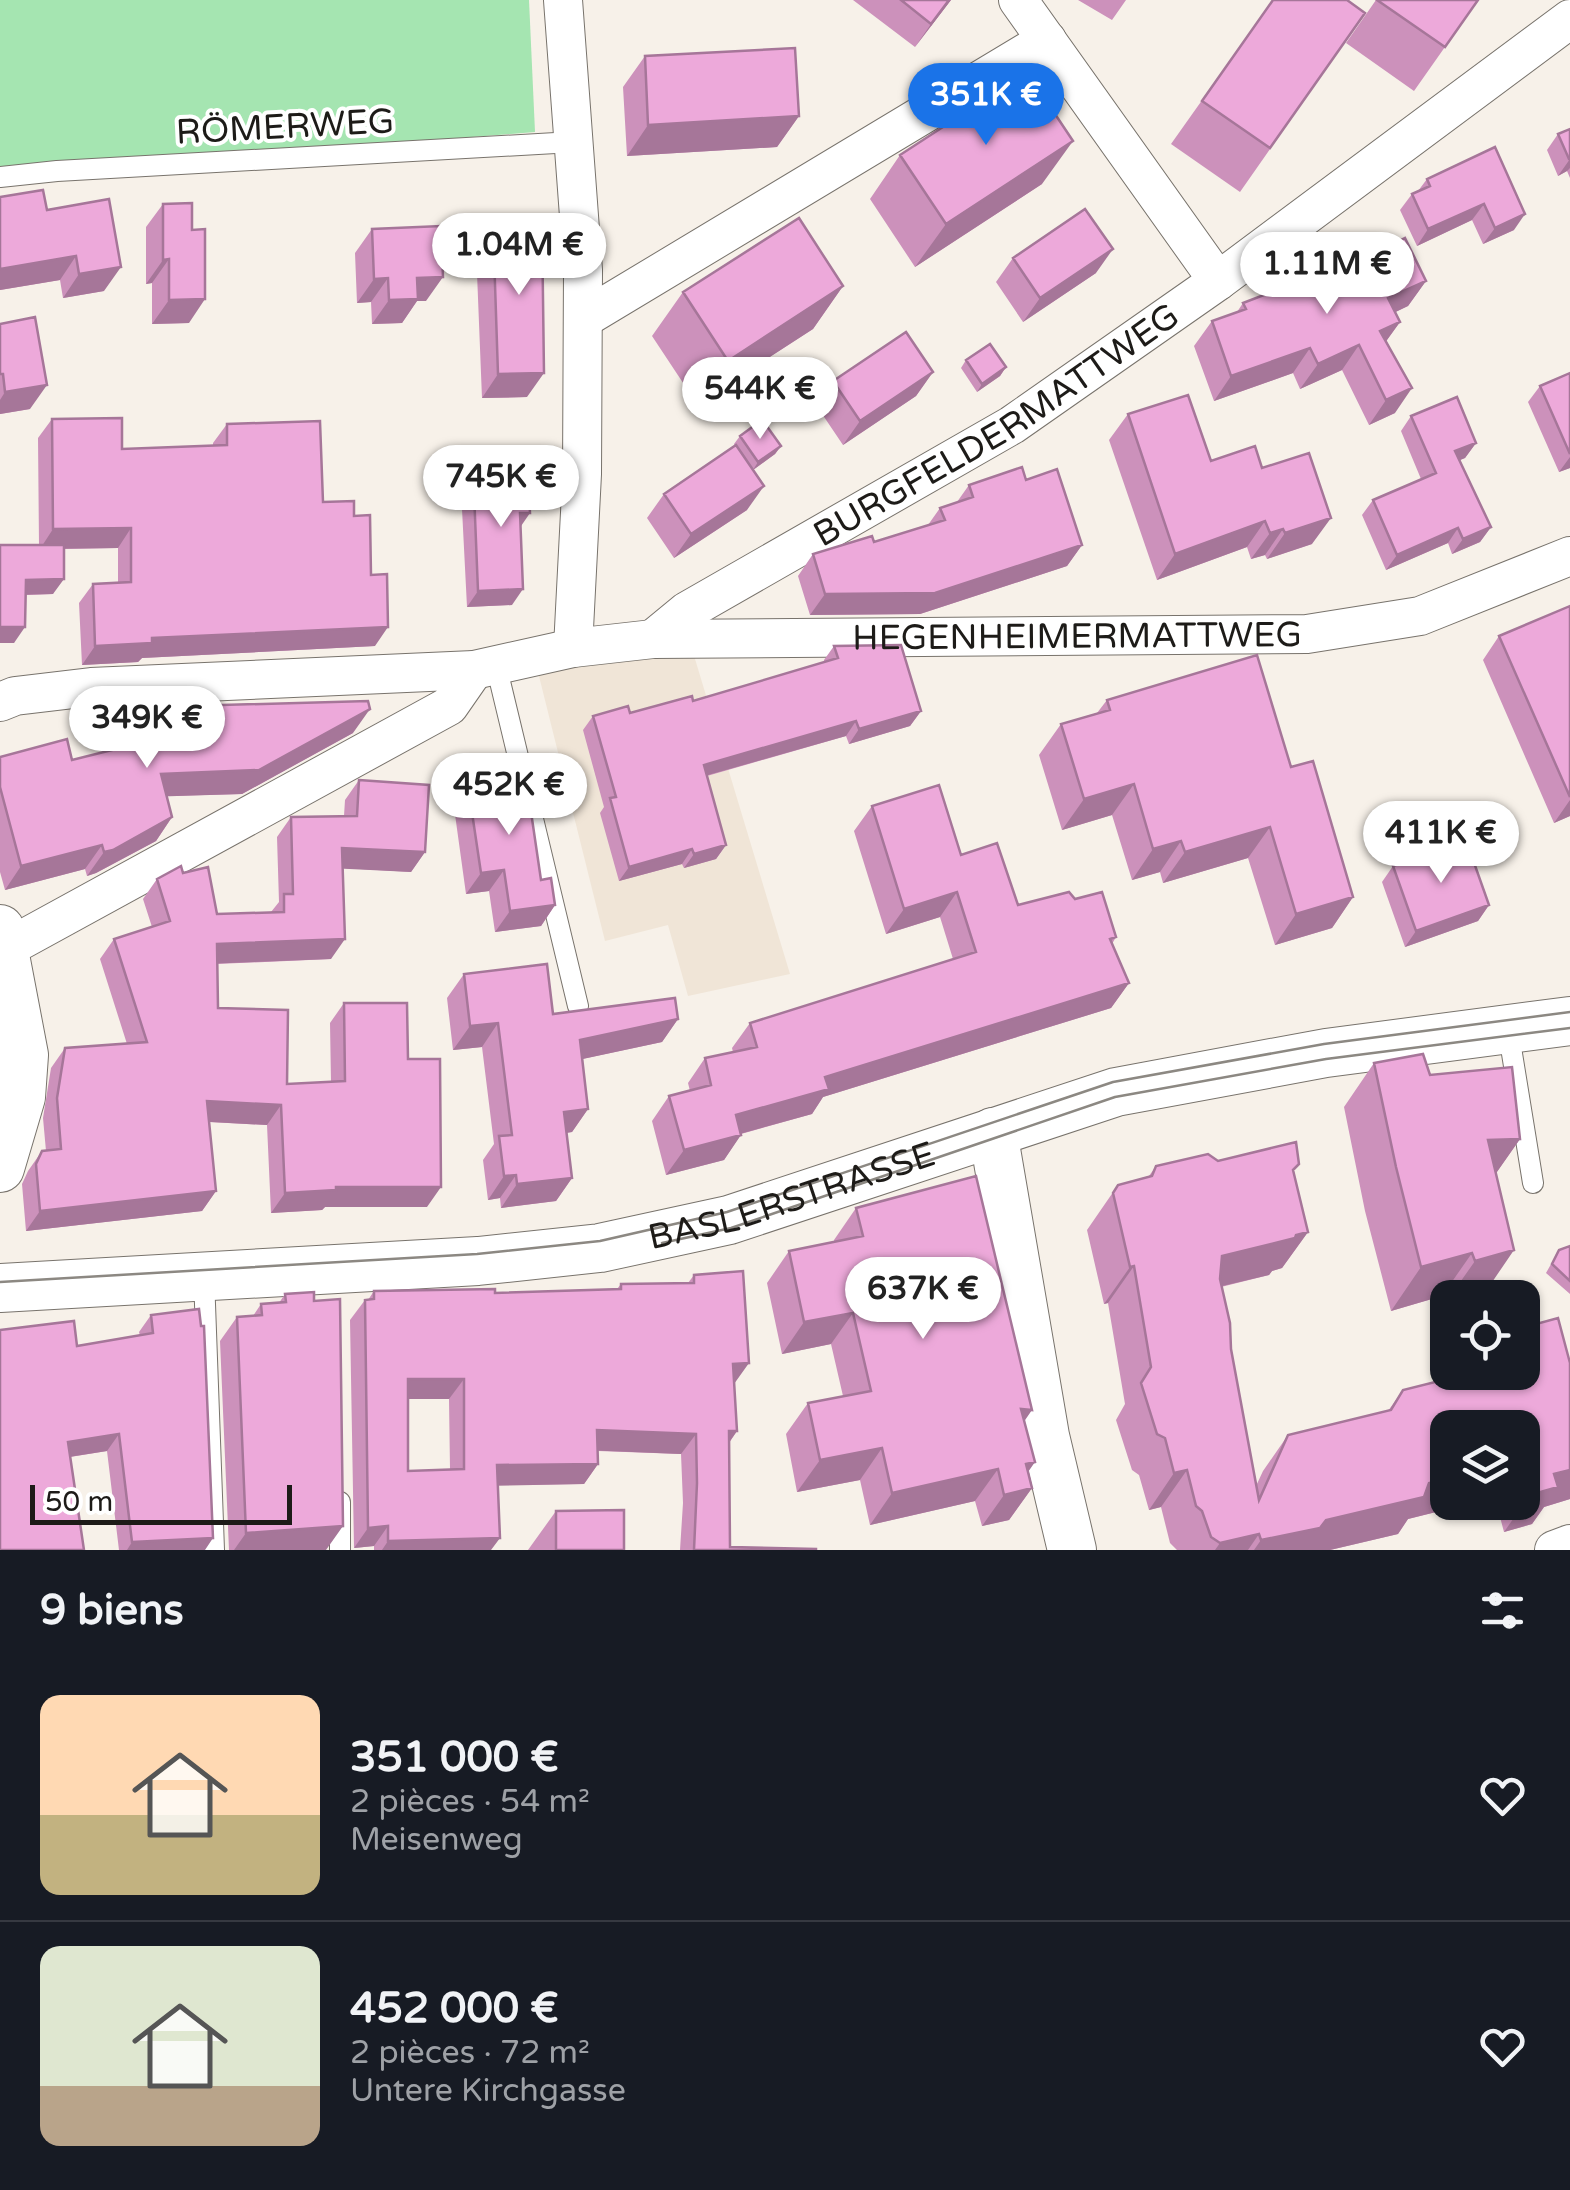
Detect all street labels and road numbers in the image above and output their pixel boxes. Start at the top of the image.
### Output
street label: RÖMERWEG [175,100,395,154]
street label: BURGFELDERMATTWEG [806,295,1187,556]
street label: HEGENHEIMERMATTWEG [852,614,1302,659]
street label: BASLERSTRASSE [644,1133,940,1259]

